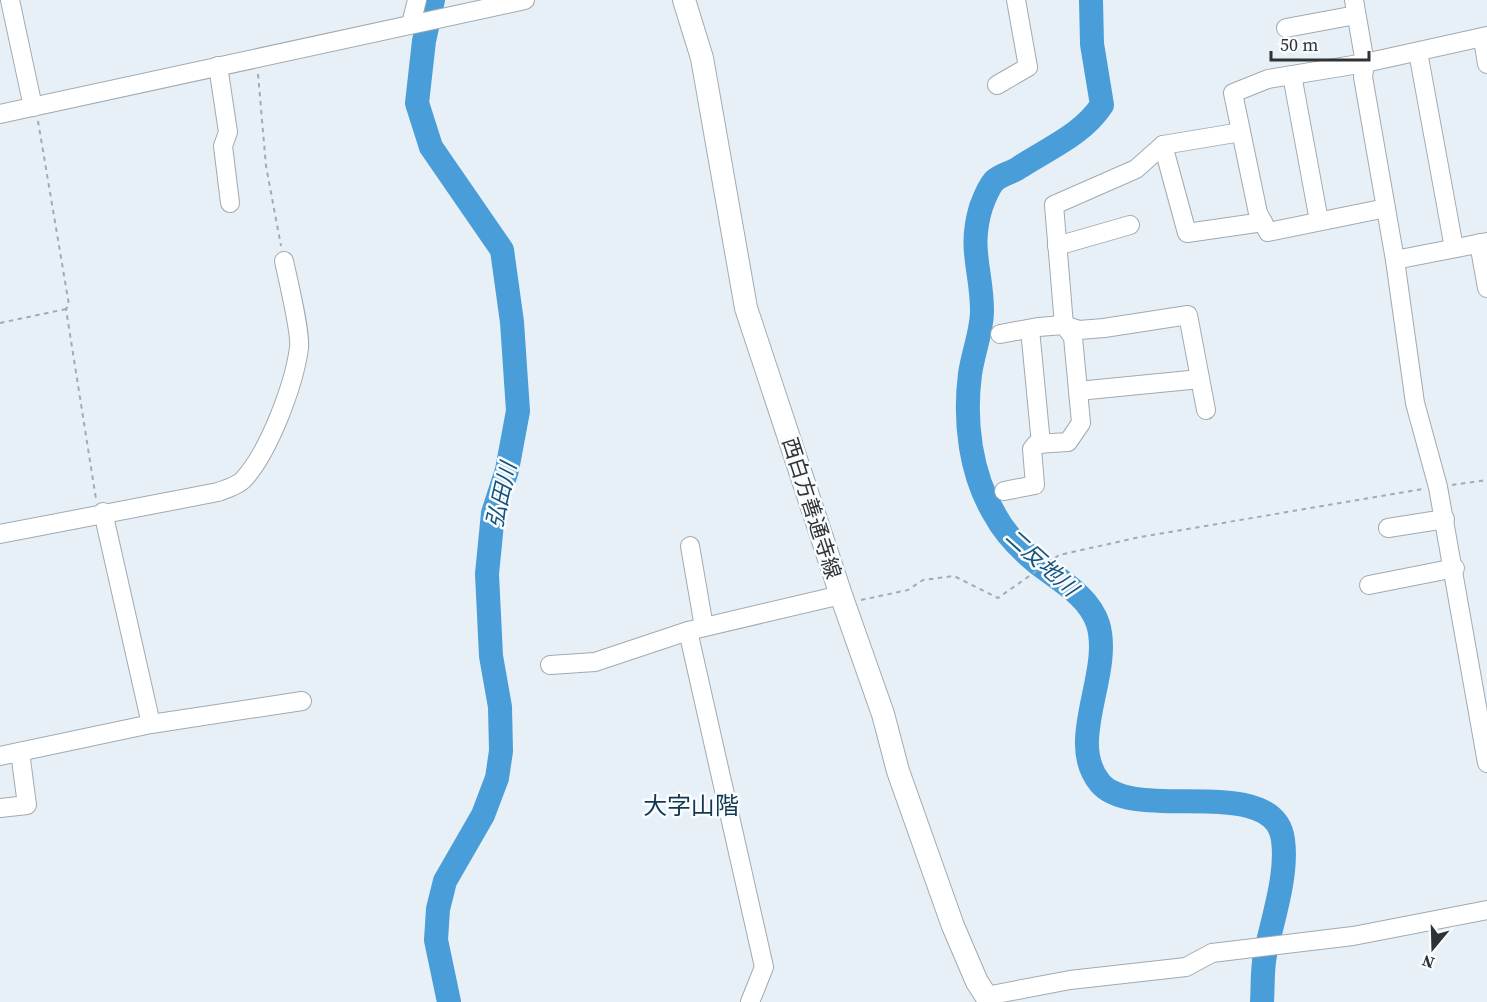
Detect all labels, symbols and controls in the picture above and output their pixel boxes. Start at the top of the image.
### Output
scale bar [1271,24,1368,62]
text: 50 m [1280,32,1318,57]
street label: 西白方善通寺線 [775,434,849,582]
water label: 弘田川 [479,458,523,531]
water label: 二反地川 [999,521,1086,604]
district label: 大字山階 [643,789,739,822]
north arrow [1403,918,1463,978]
text: N [1419,950,1437,974]

